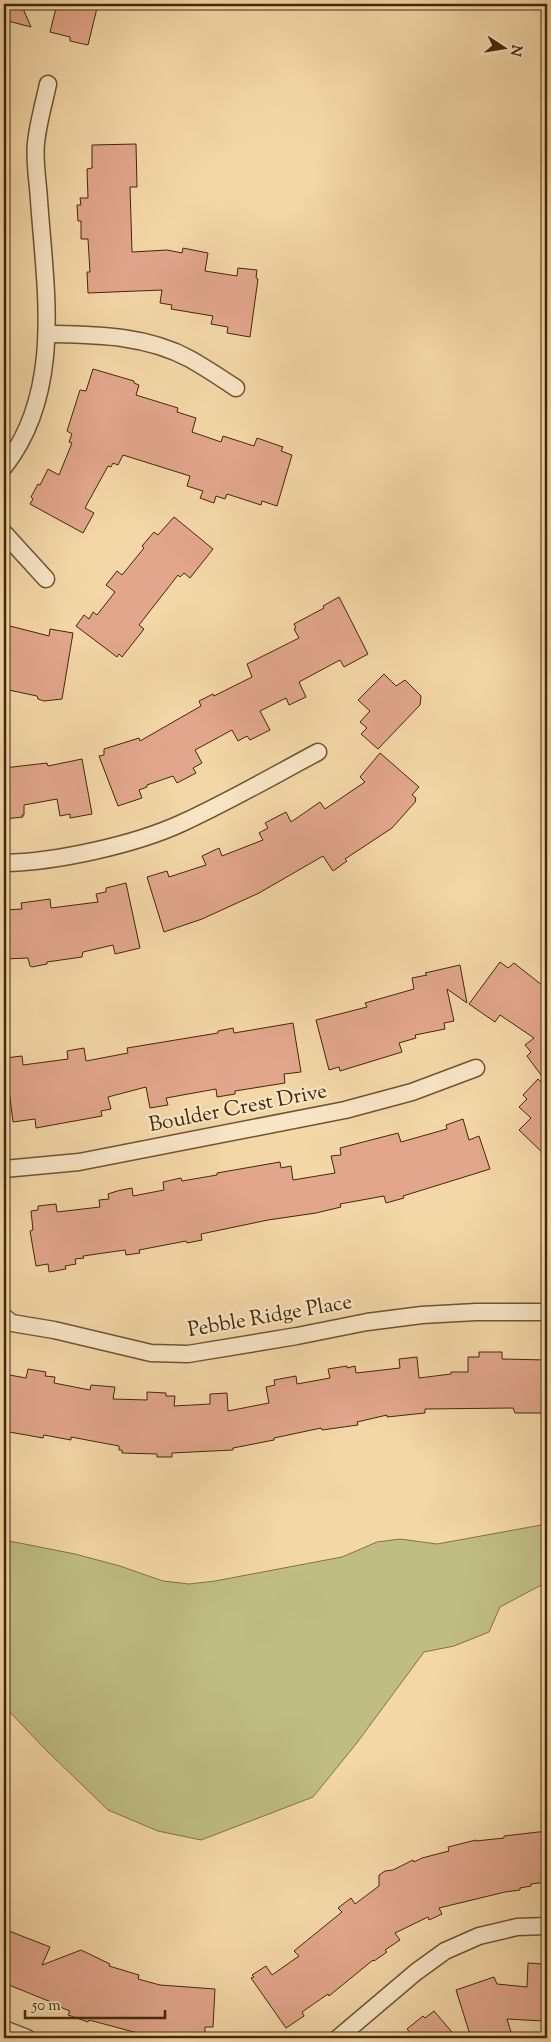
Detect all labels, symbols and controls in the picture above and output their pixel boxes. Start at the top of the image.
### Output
north arrow [478,22,528,72]
text: N [504,43,526,58]
street label: Boulder Crest Drive [146,1077,330,1141]
street label: Pebble Ridge Place [185,1288,355,1346]
scale bar [25,1987,165,2019]
text: 50 m [31,1996,61,2017]

